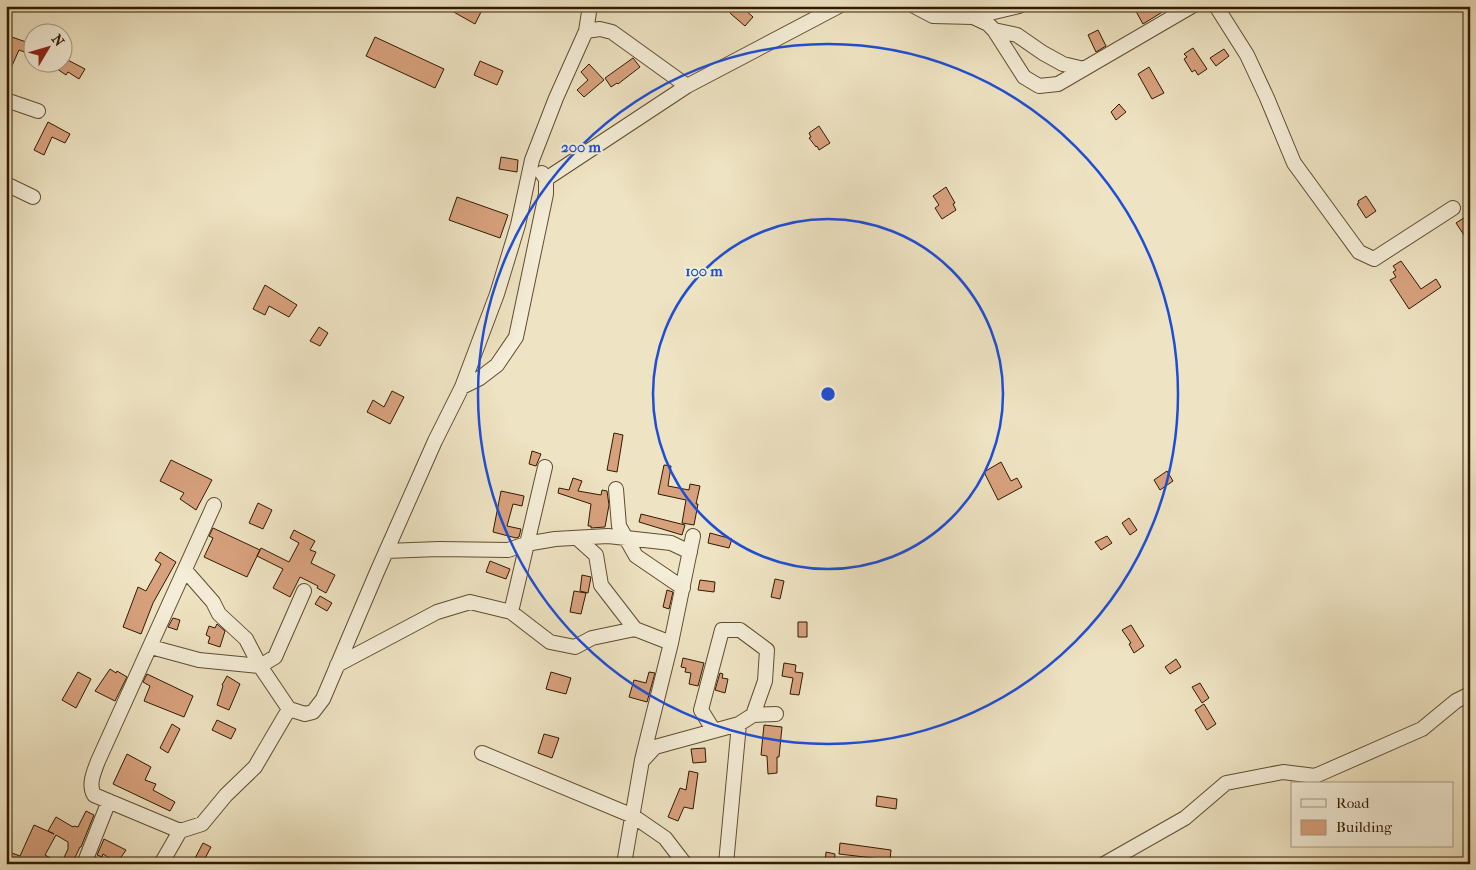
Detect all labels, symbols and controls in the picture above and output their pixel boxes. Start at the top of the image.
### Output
north arrow [22,22,72,72]
text: N [48,31,68,50]
text: 200 m [561,138,601,156]
text: 100 m [685,262,723,280]
centre of rings [819,385,837,403]
legend [1291,782,1454,848]
text: Road [1336,794,1370,812]
text: Building [1336,818,1393,836]

